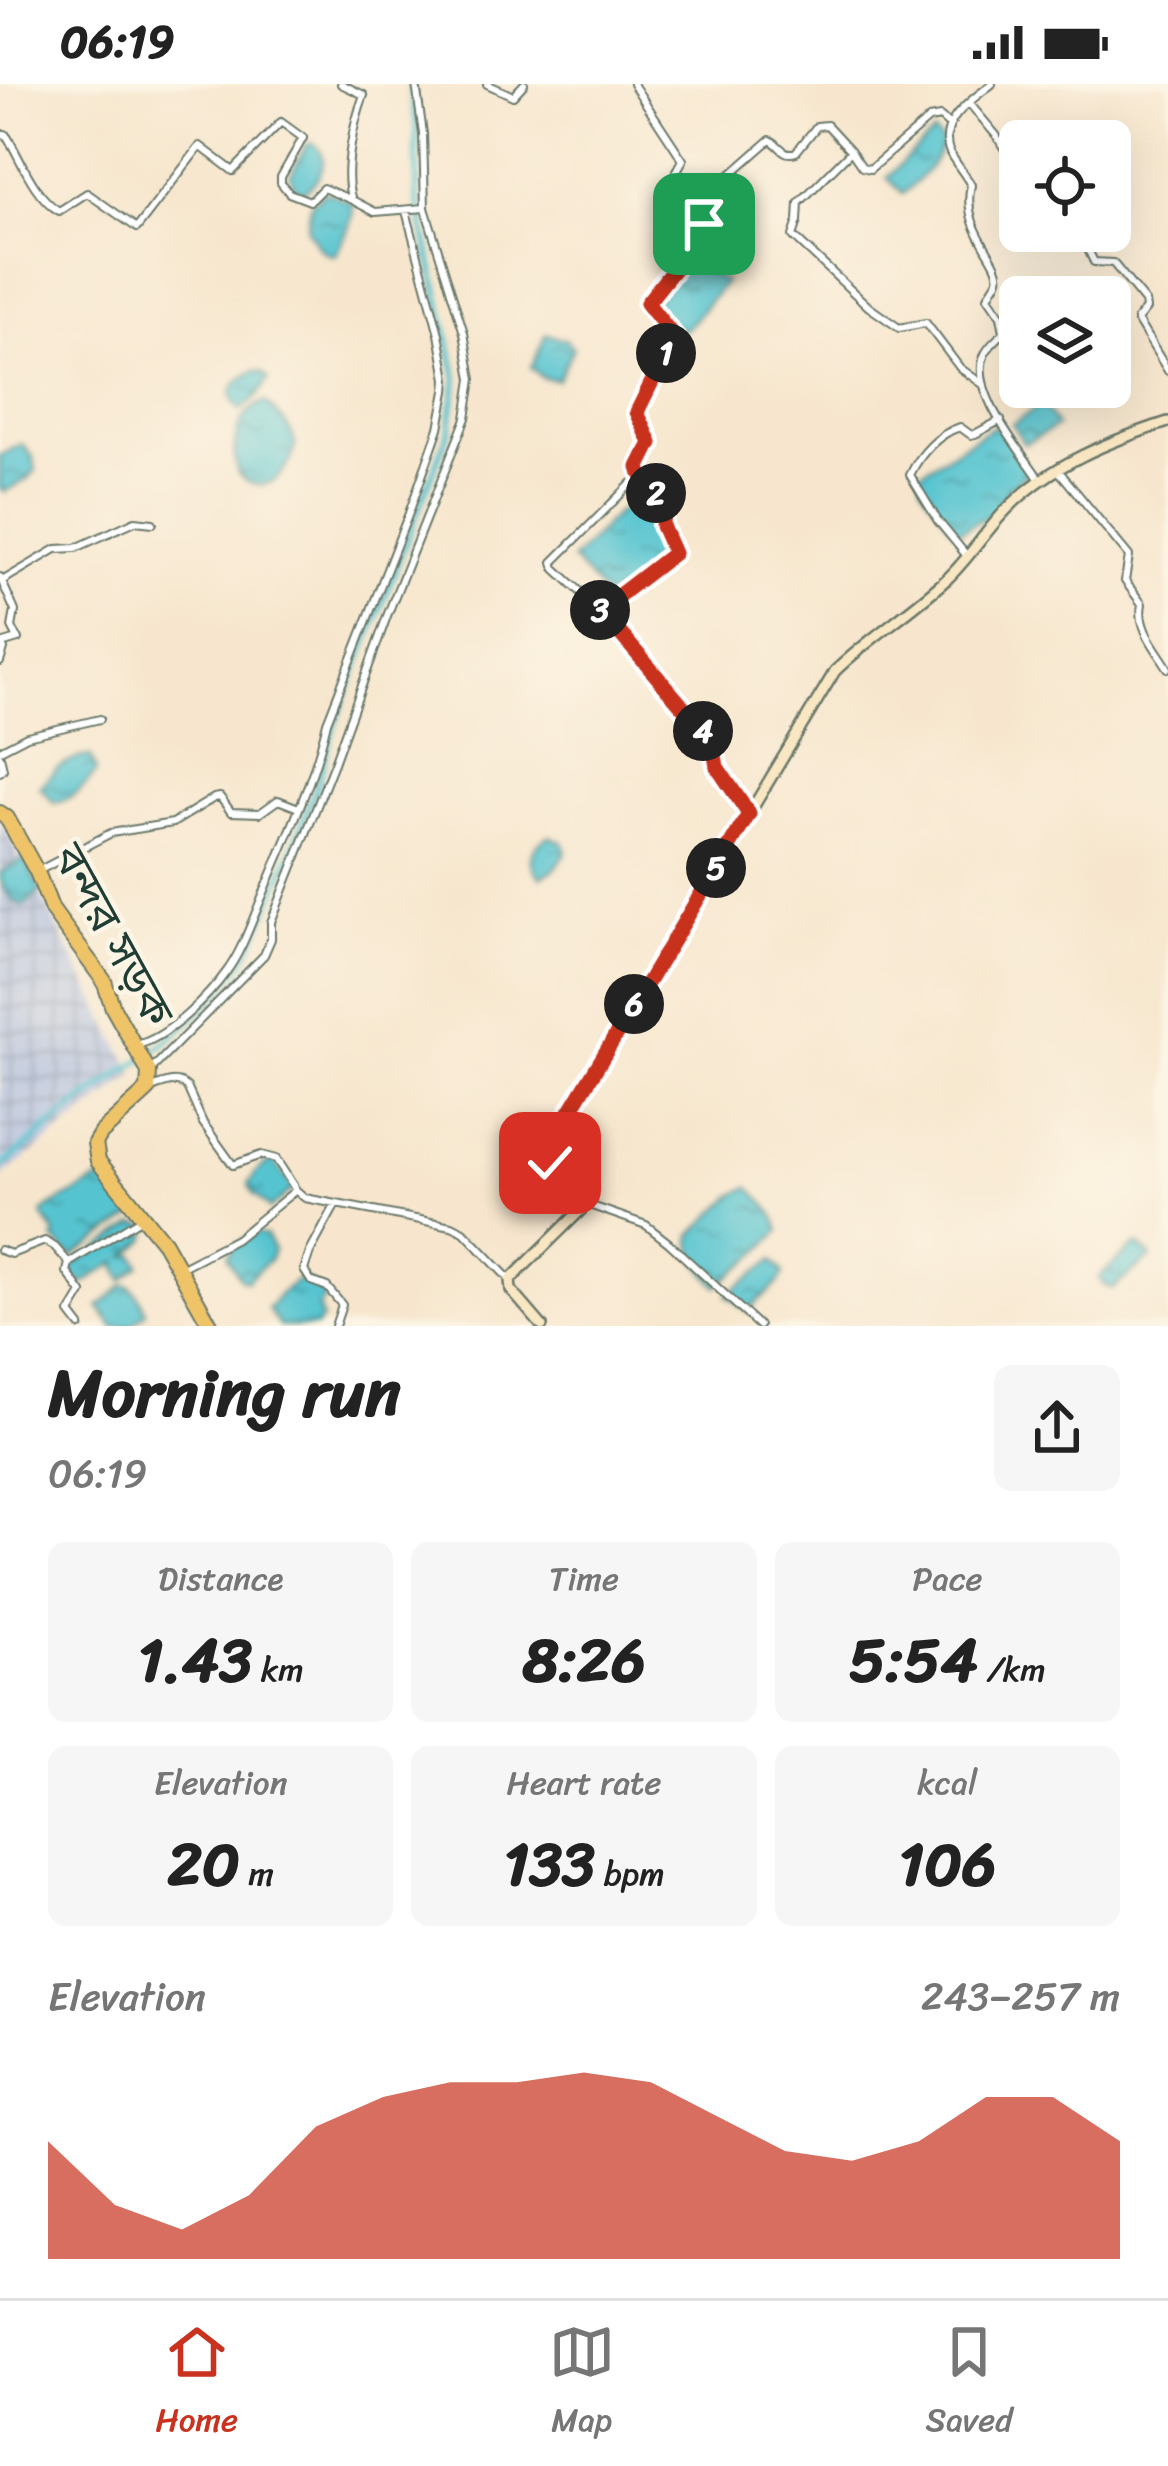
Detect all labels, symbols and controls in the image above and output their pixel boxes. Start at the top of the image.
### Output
text: 06:19 [60,2,175,82]
map controls [999,120,1131,408]
button: locate [999,120,1131,252]
pin [653,173,755,275]
icon: arrive [671,191,737,257]
button: layers [999,276,1131,408]
pin: 1 [636,323,696,383]
text: 1 [659,324,673,382]
pin: 2 [626,463,686,523]
text: 2 [646,464,666,522]
pin: 3 [570,580,630,640]
text: 3 [591,581,609,639]
pin: 4 [673,701,733,761]
text: 4 [693,702,713,760]
street label: বন্দর সড়ক [29,827,197,1042]
pin: 5 [686,838,746,898]
text: 5 [706,839,726,897]
pin: 6 [604,974,664,1034]
text: 6 [625,975,643,1033]
pin [499,1112,601,1214]
icon: check [517,1130,583,1196]
text: Morning run [48,1335,401,1452]
button: share [994,1365,1120,1491]
text: 06:19 [48,1439,147,1508]
text: Distance [158,1550,283,1608]
text: Time [549,1550,619,1608]
text: Pace [912,1550,982,1608]
text: 1.43 [138,1608,252,1714]
text: 8:26 [522,1608,645,1714]
text: 5:54 [849,1608,978,1714]
text: km [252,1641,304,1699]
text: /km [978,1641,1046,1699]
text: Elevation [154,1754,287,1812]
text: Heart rate [507,1754,661,1812]
text: kcal [917,1754,977,1812]
text: 20 [167,1812,240,1918]
text: 133 [503,1812,595,1918]
text: 106 [898,1812,996,1918]
text: m [240,1845,274,1903]
text: bpm [595,1845,665,1903]
text: Elevation [48,1962,206,2031]
text: 243–257 m [921,1962,1120,2031]
tab: Home [155,2319,238,2449]
tab: Map [549,2319,615,2449]
tab: Saved [926,2319,1013,2449]

